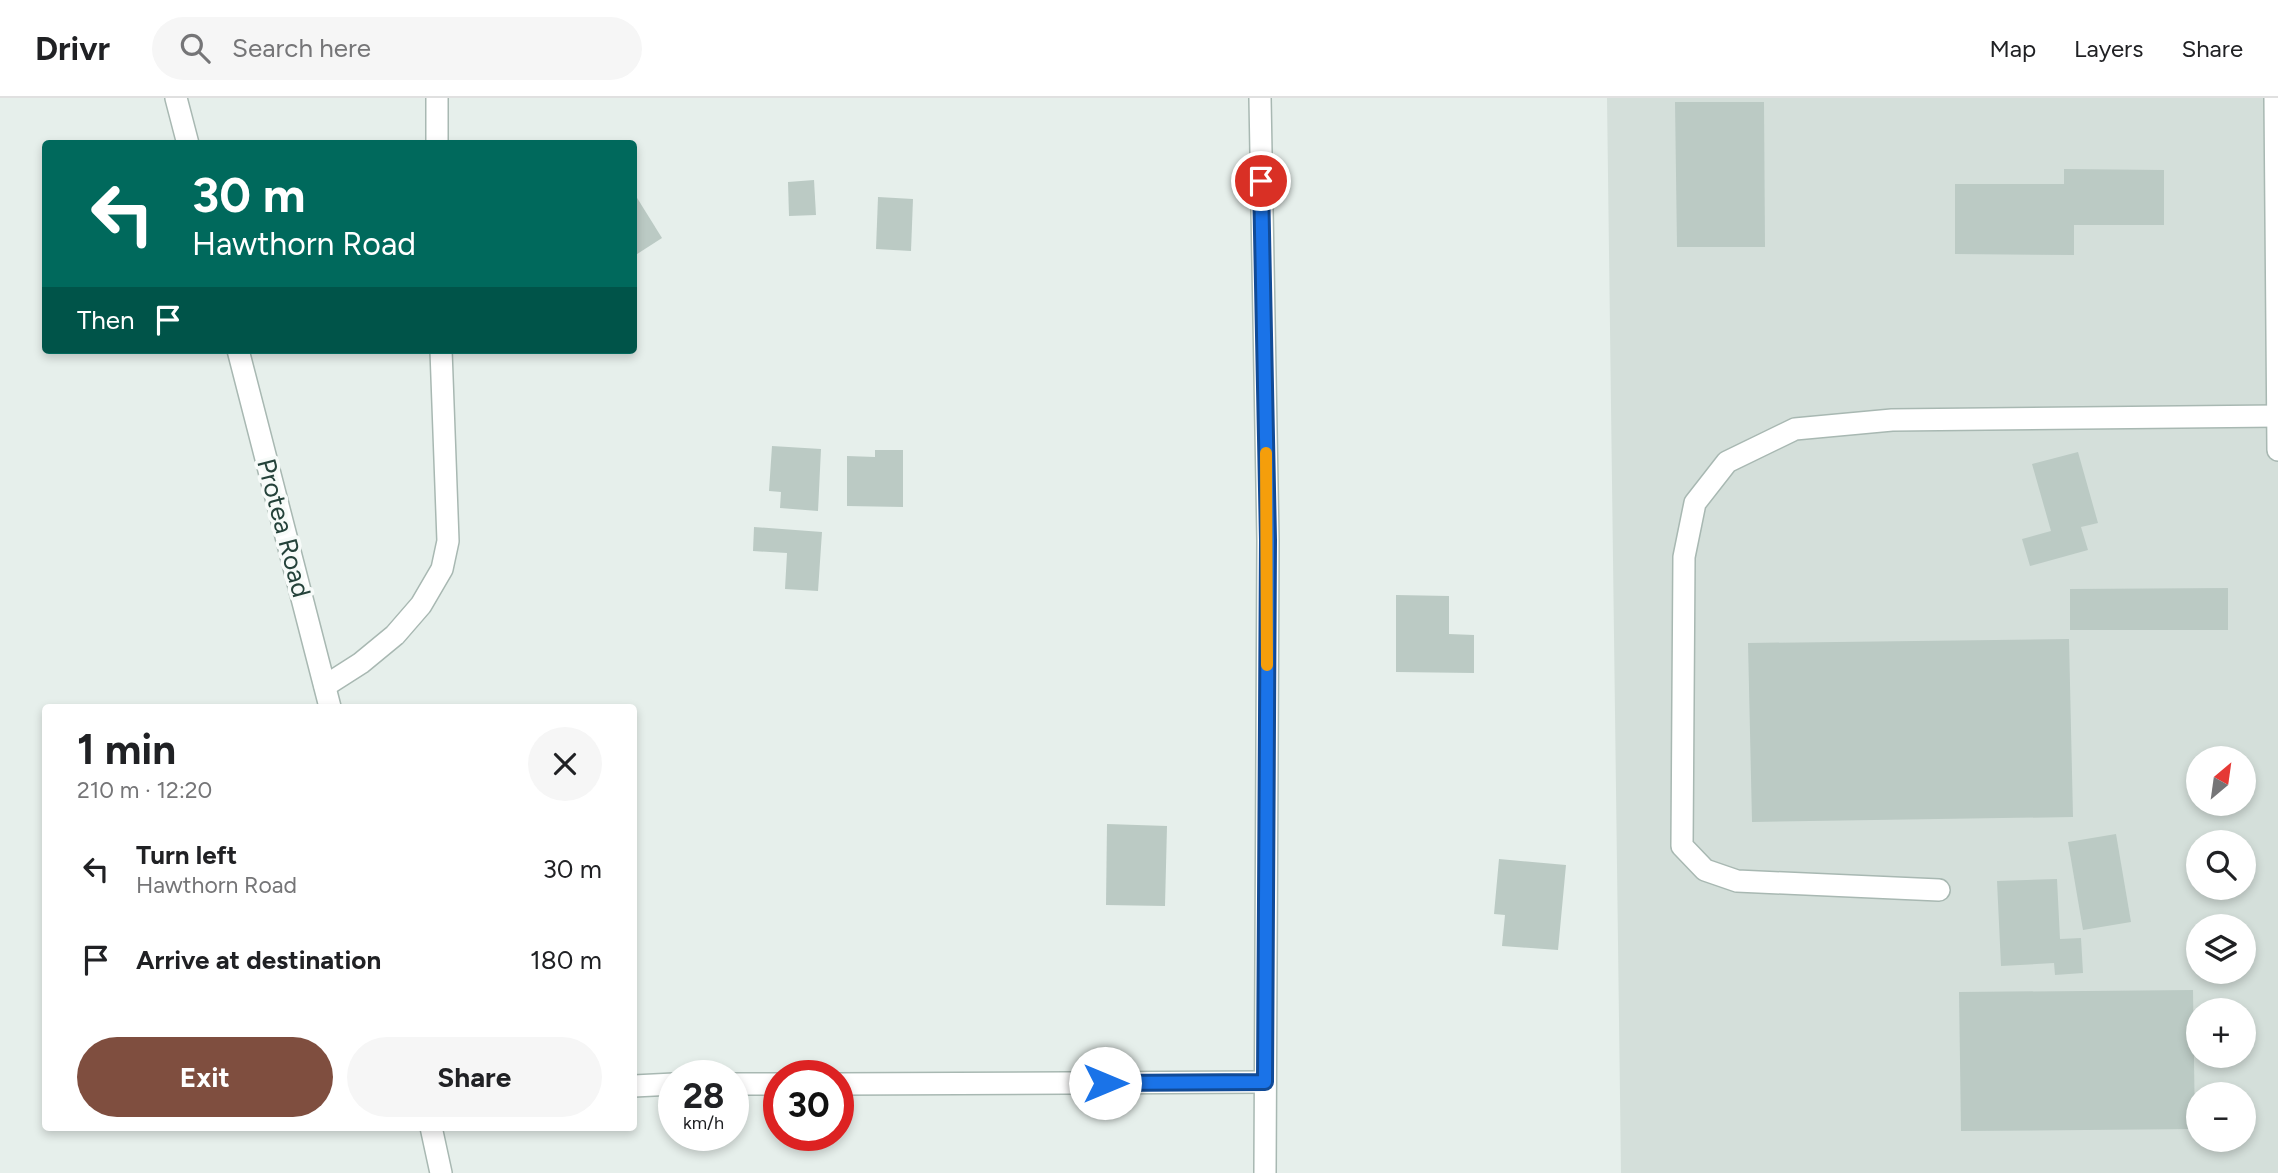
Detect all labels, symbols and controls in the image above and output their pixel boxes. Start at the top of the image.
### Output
search box [152,17,642,80]
text: Drivr [35,29,110,68]
icon: search [176,29,214,67]
text: Search here [232,32,371,64]
text: Map [1989,34,2036,63]
text: Layers [2074,34,2143,63]
text: Share [2181,34,2243,63]
pin [1231,151,1291,211]
icon: arrive [1242,162,1280,200]
text: 30 m [192,165,305,224]
icon: left [77,168,168,259]
text: Hawthorn Road [192,225,416,263]
icon: arrive [149,301,187,339]
text: Then [77,304,135,336]
street label: Protea Road [250,455,318,601]
text: 1 min [77,724,176,775]
button: close [528,727,602,801]
north arrow [2186,746,2256,816]
map controls [2186,746,2256,1152]
text: 210 m · 12:20 [77,776,212,804]
button: search [2186,830,2256,900]
text: Turn left [136,839,237,871]
icon: left [77,850,115,888]
text: 30 m [543,853,602,885]
text: Hawthorn Road [136,871,297,899]
button: layers [2186,914,2256,984]
icon: arrive [77,941,115,979]
text: Arrive at destination [136,944,381,976]
text: 180 m [530,944,602,976]
button: + [2186,998,2256,1068]
button: Exit [77,1037,333,1117]
button: Share [347,1037,602,1117]
position arrow [1068,1046,1142,1120]
speed limit sign: 30 [763,1060,854,1151]
text: 28 [683,1075,724,1117]
button: − [2186,1082,2256,1152]
text: km/h [683,1112,724,1134]

